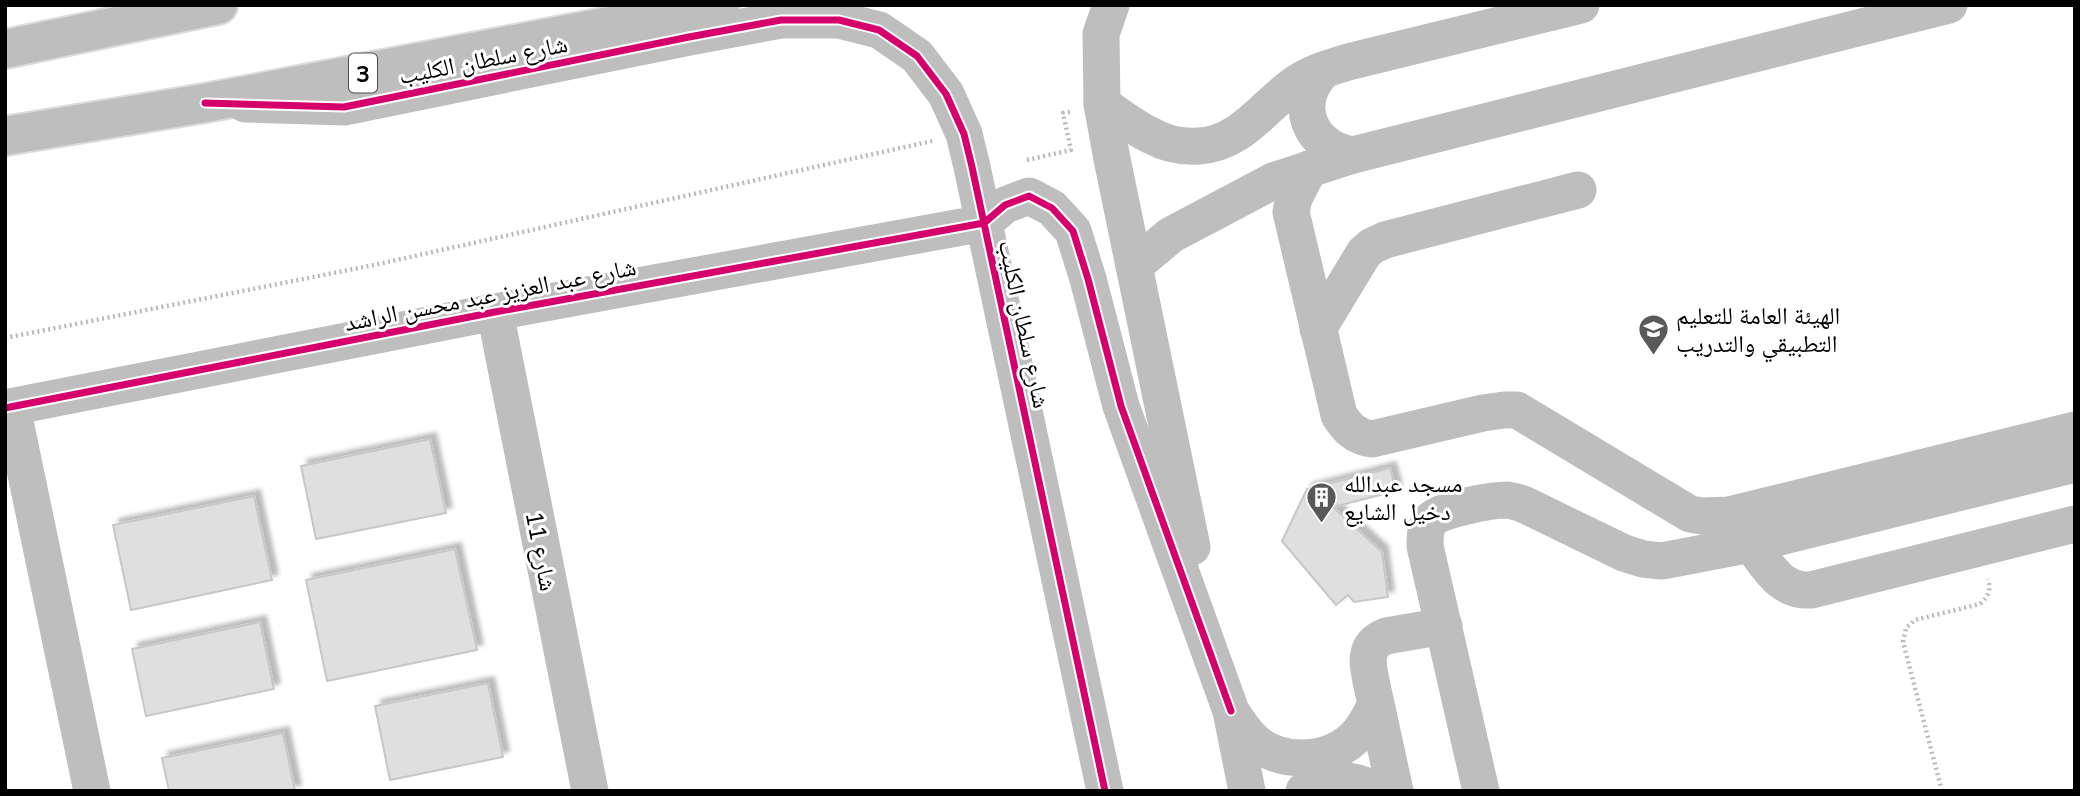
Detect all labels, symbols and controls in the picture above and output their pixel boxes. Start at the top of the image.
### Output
street label: شارع سلطان الكليب [396,28,570,91]
road number: 3 [349,54,377,92]
street label: شارع سلطان الكليب [992,237,1057,411]
street label: شارع عبد العزيز عبد محسن الراشد [342,251,639,338]
place label: الهيئة العامة للتعليم التطبيقي والتدريب [1676,300,1840,363]
school or university icon: الهيئة العامة للتعليم التطبيقي والتدريب [1636,312,1670,356]
place label: مسجد عبدالله دخيل الشايع [1344,468,1463,527]
building icon: مسجد عبدالله دخيل الشايع [1304,480,1338,524]
street label: شارع 11 [519,509,564,594]

